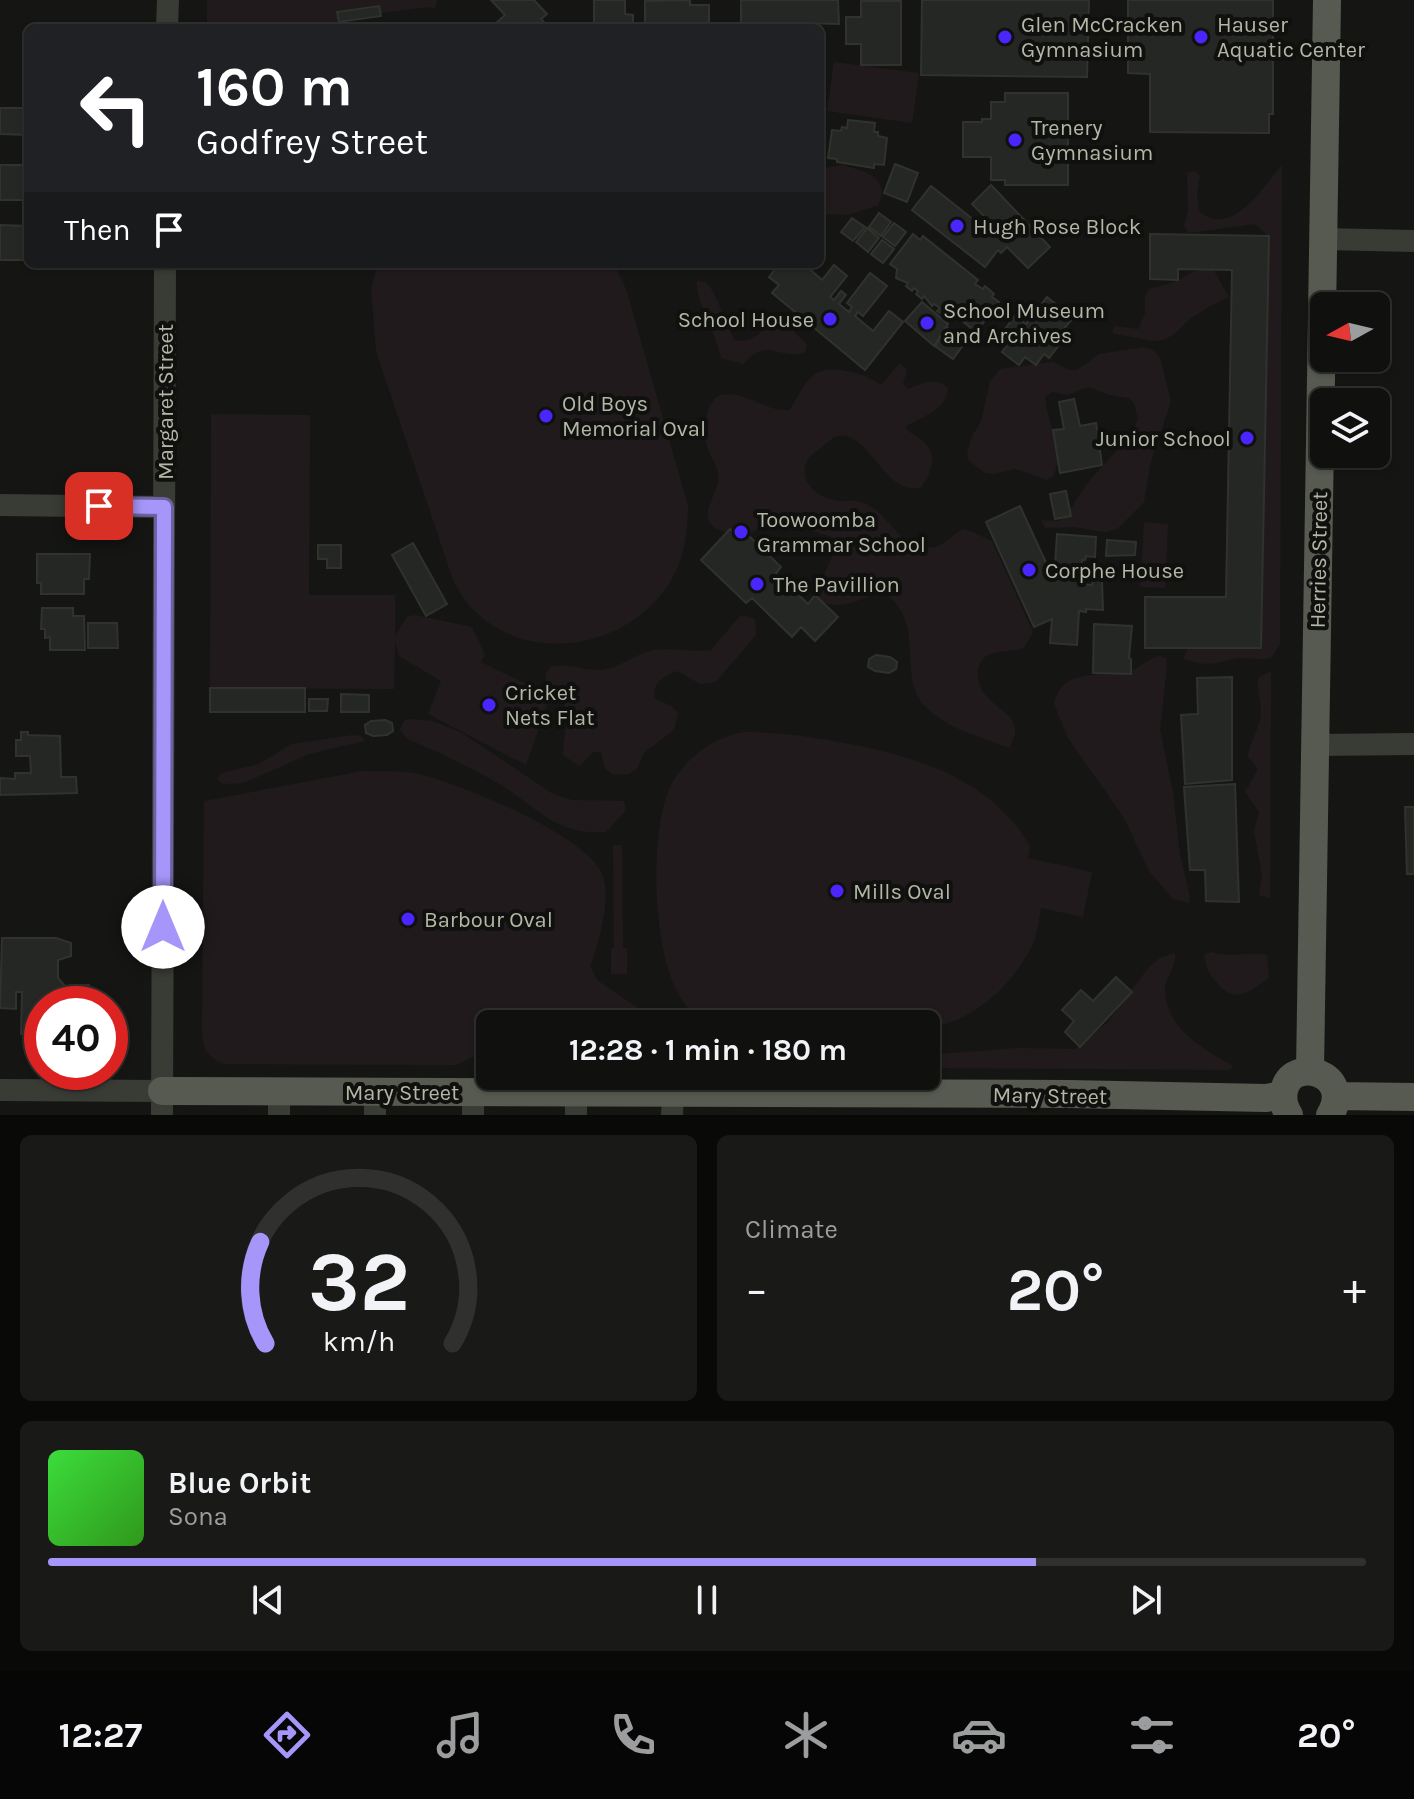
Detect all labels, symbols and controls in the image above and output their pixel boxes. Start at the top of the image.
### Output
place label: Glen McCracken Gymnasium [1021,12,1183,63]
place label: Hauser Aquatic Center [1217,12,1365,63]
marker: Glen McCracken Gymnasium [996,28,1014,46]
marker: Hauser Aquatic Center [1192,28,1210,46]
text: 160 m [196,54,353,119]
icon: left [64,56,168,160]
place label: Trenery Gymnasium [1031,115,1153,166]
text: Godfrey Street [196,121,428,163]
marker: Trenery Gymnasium [1006,131,1024,149]
icon: arrive [147,208,191,252]
text: Then [64,212,131,248]
place label: Hugh Rose Block [973,214,1141,240]
marker: Hugh Rose Block [948,217,966,235]
north arrow [1310,292,1390,372]
map controls [1310,292,1390,468]
place label: School Museum and Archives [943,298,1105,349]
place label: School House [678,307,814,333]
marker: School House [821,310,839,328]
marker: School Museum and Archives [918,314,936,332]
street label: Margaret Street [153,324,179,480]
button: layers [1310,388,1390,468]
place label: Old Boys Memorial Oval [562,391,706,442]
marker: Old Boys Memorial Oval [537,407,555,425]
place label: Junior School [1096,426,1231,452]
marker: Junior School [1238,429,1256,447]
pin [65,472,133,540]
icon: arrive [77,484,121,528]
street label: Herries Street [1305,491,1333,629]
place label: Toowoomba Grammar School [757,507,926,558]
marker: Toowoomba Grammar School [732,523,750,541]
place label: Corphe House [1045,558,1184,584]
marker: Corphe House [1020,561,1038,579]
place label: The Pavillion [773,572,900,598]
marker: The Pavillion [748,575,766,593]
place label: Cricket Nets Flat [505,680,594,731]
marker: Cricket Nets Flat [480,696,498,714]
place label: Mills Oval [853,879,951,905]
marker: Mills Oval [828,882,846,900]
position arrow [121,885,205,969]
place label: Barbour Oval [424,907,553,933]
marker: Barbour Oval [399,910,417,928]
speed limit sign: 40 [24,986,128,1090]
text: 12:28 · 1 min · 180 m [569,1032,847,1068]
street label: Mary Street [345,1080,459,1106]
street label: Mary Street [992,1082,1107,1110]
text: Climate [745,1214,838,1245]
text: 32 [307,1234,410,1331]
text: 20° [1007,1255,1104,1325]
text: − [745,1264,768,1315]
text: + [1343,1264,1366,1315]
text: km/h [322,1325,395,1358]
text: Blue Orbit [168,1465,311,1501]
text: Sona [168,1501,228,1532]
icon: previous [246,1578,290,1622]
icon: pause [685,1578,729,1622]
icon: next [1124,1578,1168,1622]
icon: directions [259,1707,315,1763]
icon: music [432,1707,488,1763]
icon: phone [605,1707,661,1763]
icon: climate [778,1707,834,1763]
icon: car [951,1707,1007,1763]
icon: filters [1124,1707,1180,1763]
text: 12:27 [58,1714,142,1756]
text: 20° [1297,1714,1355,1756]

